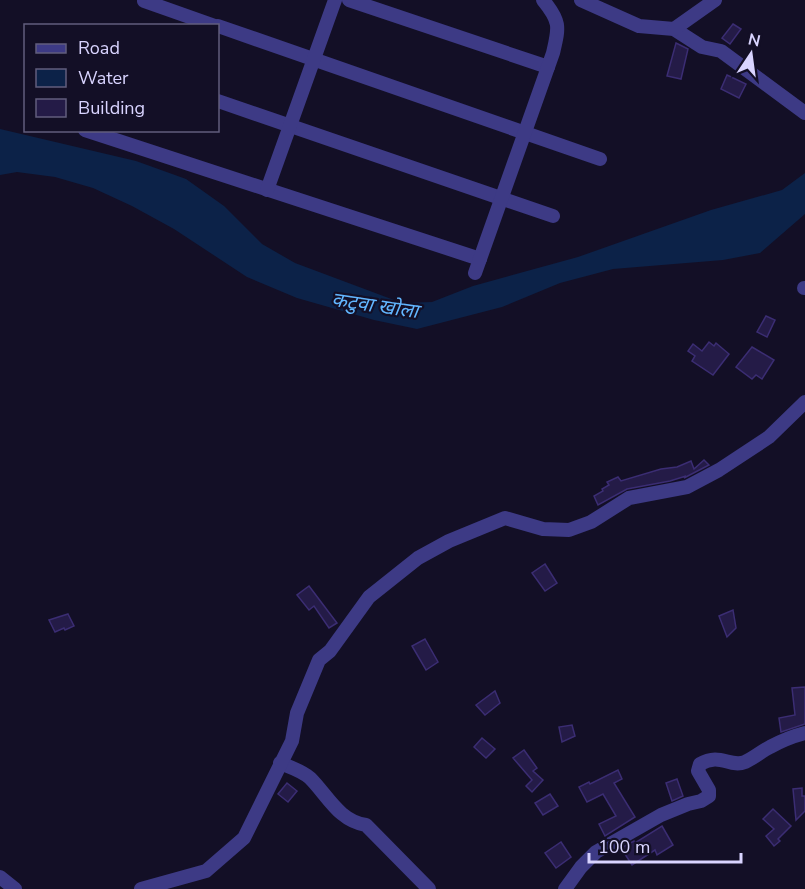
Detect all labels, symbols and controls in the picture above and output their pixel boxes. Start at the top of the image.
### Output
legend [24,24,219,132]
north arrow [721,24,781,84]
text: N [746,28,762,52]
text: Road [78,36,120,60]
text: Water [78,66,129,90]
text: Building [78,96,145,120]
water label: कटुवा खोला [330,286,424,325]
scale bar [589,826,740,864]
text: 100 m [598,835,650,859]

